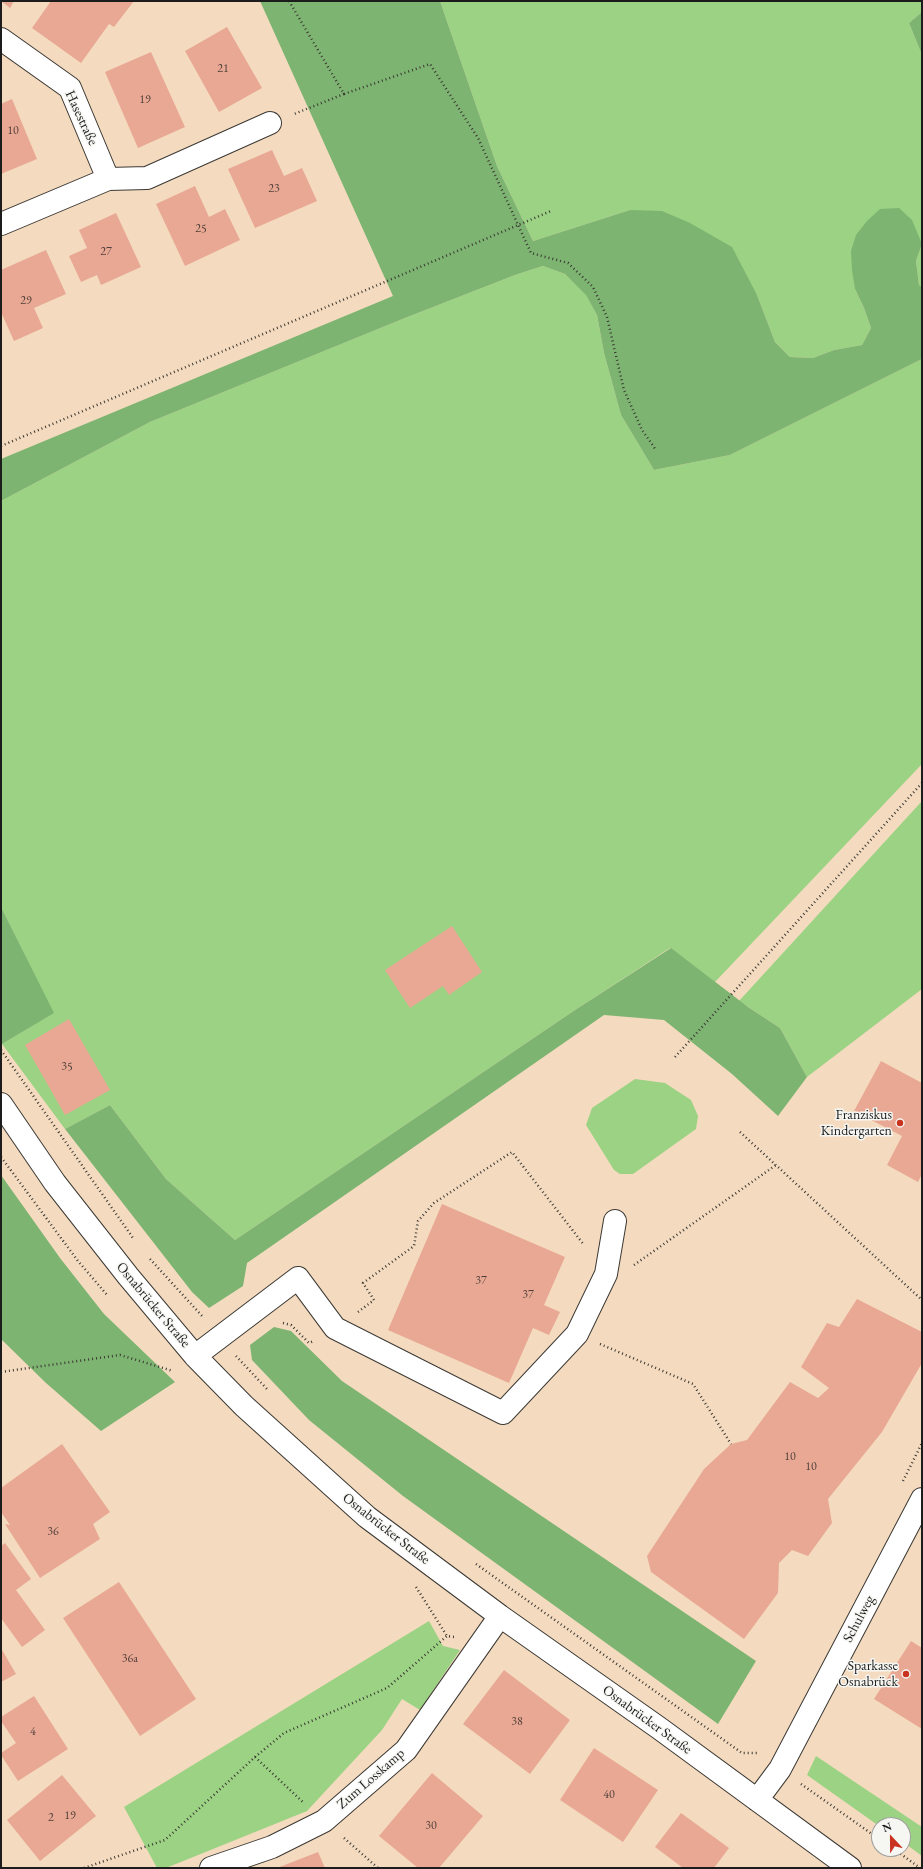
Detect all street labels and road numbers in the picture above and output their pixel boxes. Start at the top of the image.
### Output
street label: Hasestraße [61,88,101,148]
street label: Osnabrücker Straße [112,1259,194,1351]
street label: Osnabrücker Straße [339,1490,433,1568]
street label: Schulweg [840,1593,878,1645]
street label: Osnabrücker Straße [599,1682,695,1758]
street label: Zum Losskamp [334,1745,408,1813]

